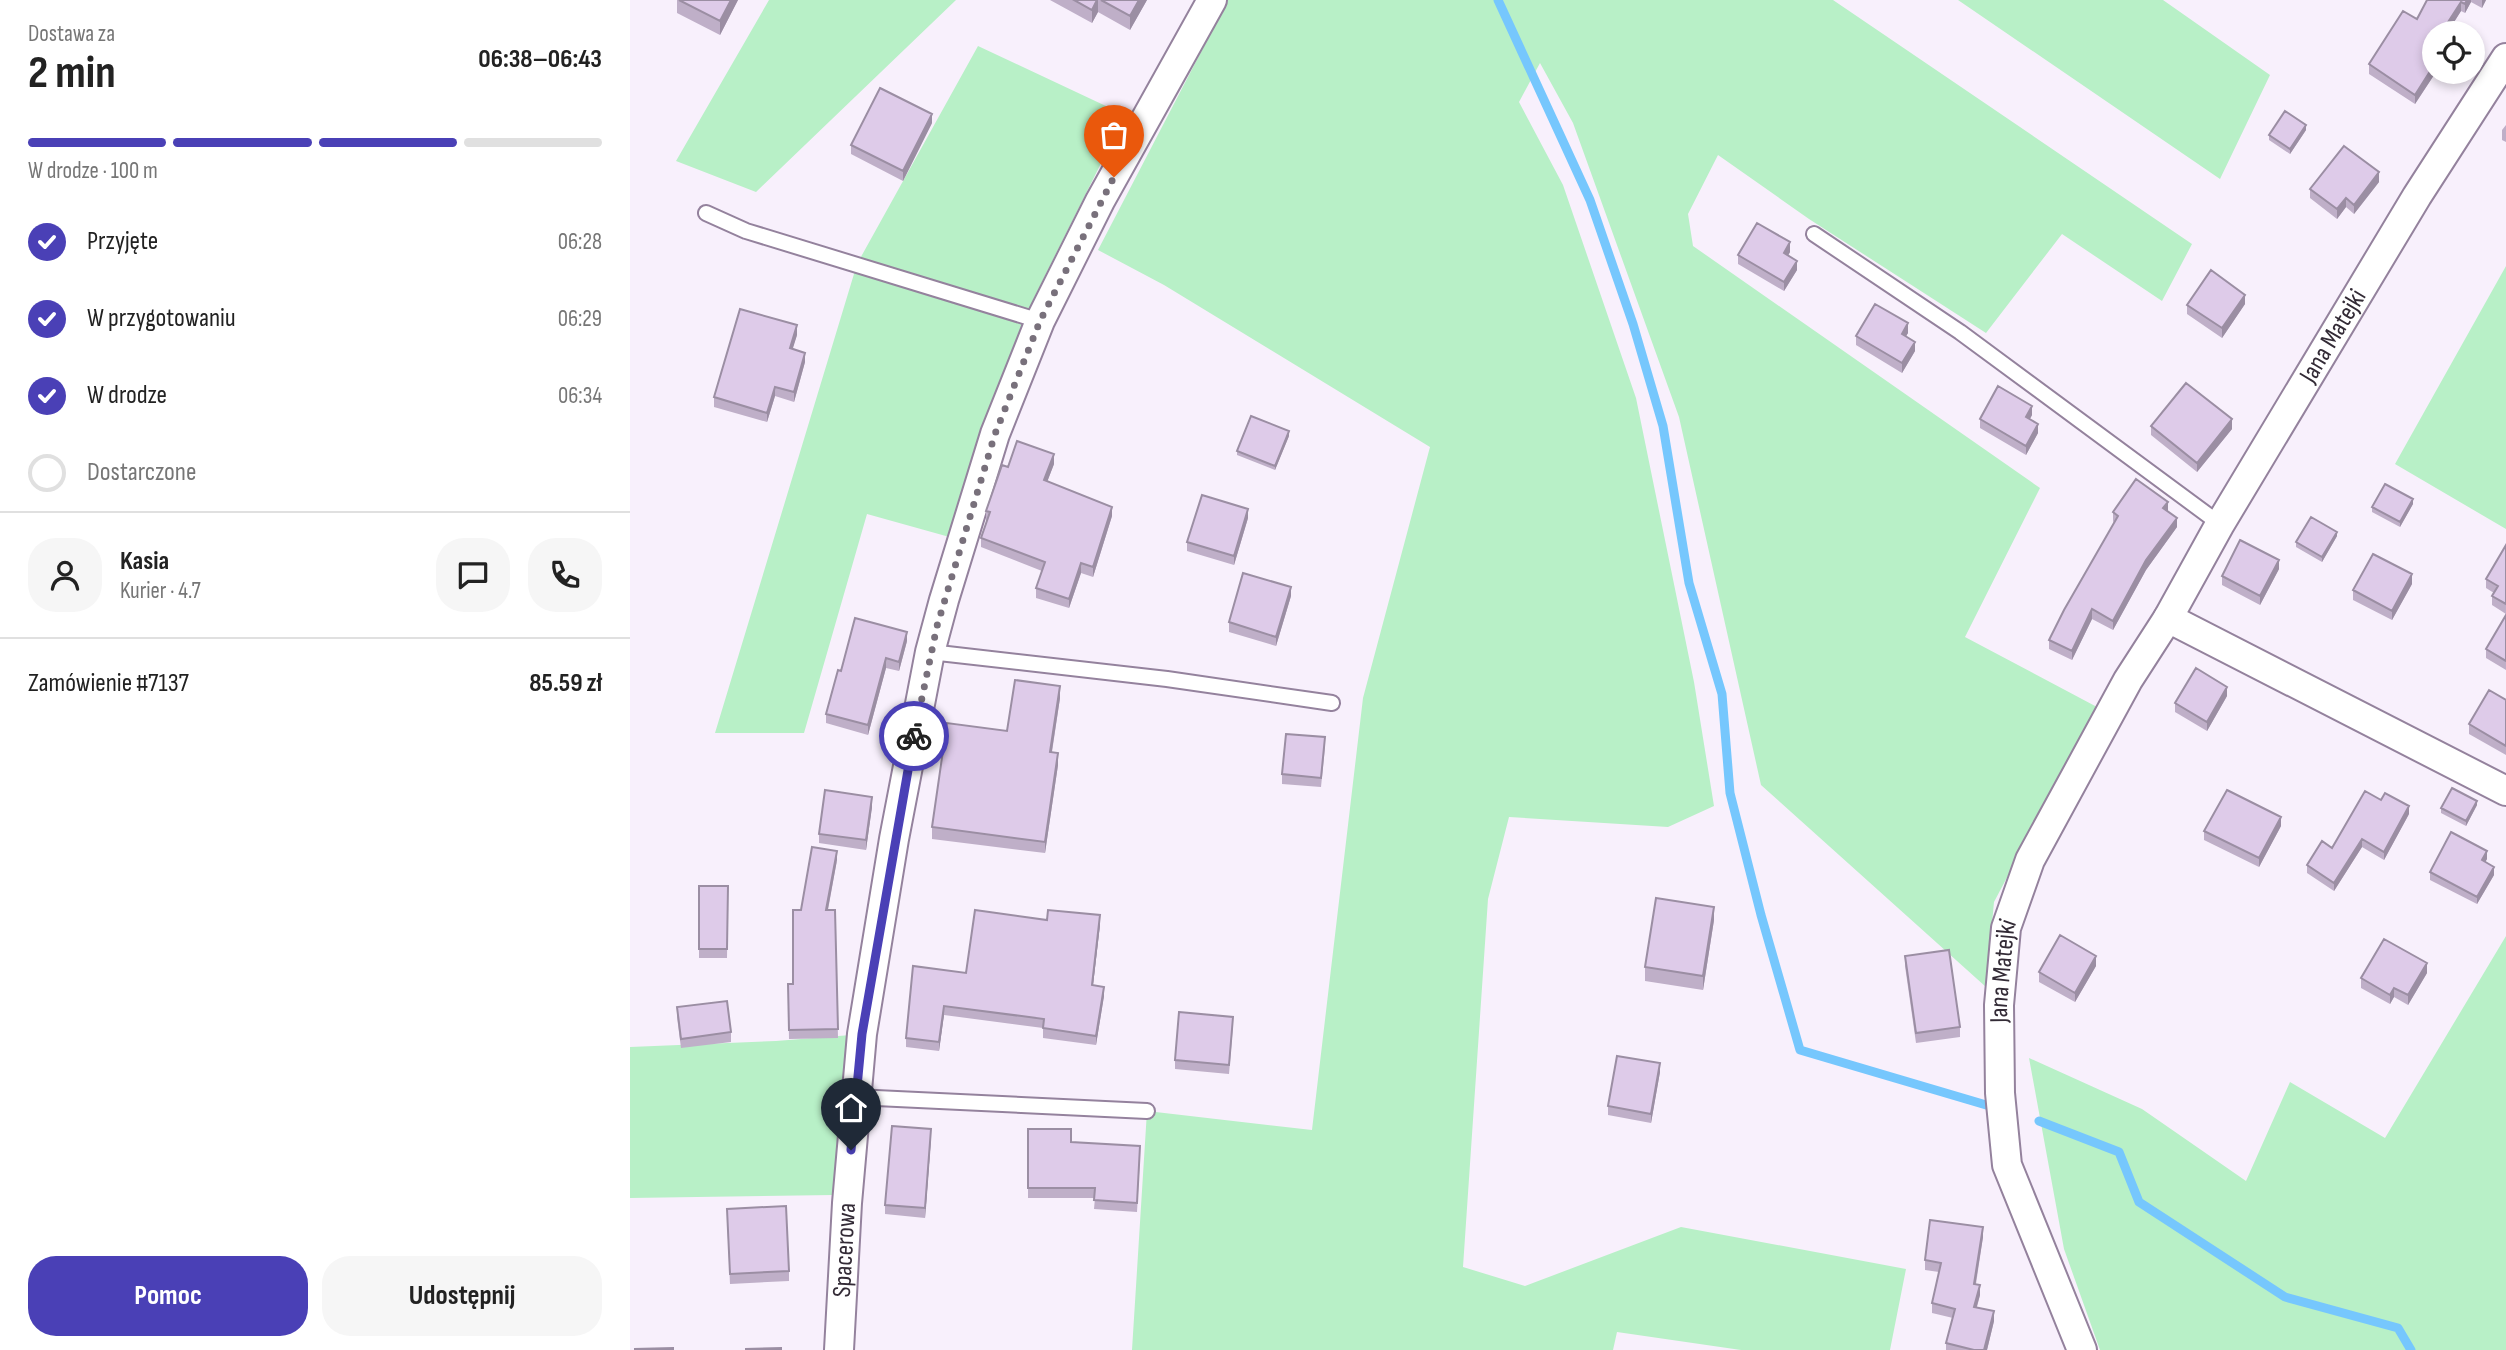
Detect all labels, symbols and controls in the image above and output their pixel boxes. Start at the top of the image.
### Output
text: Dostawa za [28,20,115,48]
map controls [2422,21,2485,84]
button: locate [2422,21,2485,84]
text: 06:38–06:43 [478,44,602,75]
text: 2 min [28,46,116,101]
pin [1084,105,1144,177]
icon: bag [1095,116,1133,154]
text: W drodze · 100 m [28,157,158,185]
icon: check [28,223,66,261]
text: Przyjęte [87,226,158,257]
text: 06:28 [558,228,602,256]
street label: Jana Matejki [2292,283,2373,389]
icon: check [28,300,66,338]
text: W przygotowaniu [87,303,236,334]
text: 06:29 [558,305,602,333]
icon: check [28,377,66,415]
text: W drodze [87,380,167,411]
text: 06:34 [558,382,602,410]
text: Dostarczone [87,457,196,488]
button: person [28,538,102,612]
button: chat [436,538,510,612]
button: phone [528,538,602,612]
text: Kasia [120,546,169,577]
text: Kurier · 4.7 [120,577,201,605]
text: Zamówienie #7137 [28,668,189,699]
text: 85.59 zł [529,668,602,699]
courier [879,701,949,771]
icon: bike [895,717,933,755]
street label: Jana Matejki [1983,915,2023,1024]
pin [821,1078,881,1150]
icon: home [832,1089,870,1127]
street label: Spacerowa [826,1202,862,1298]
button: Pomoc [28,1256,308,1336]
button: Udostępnij [322,1256,602,1336]

